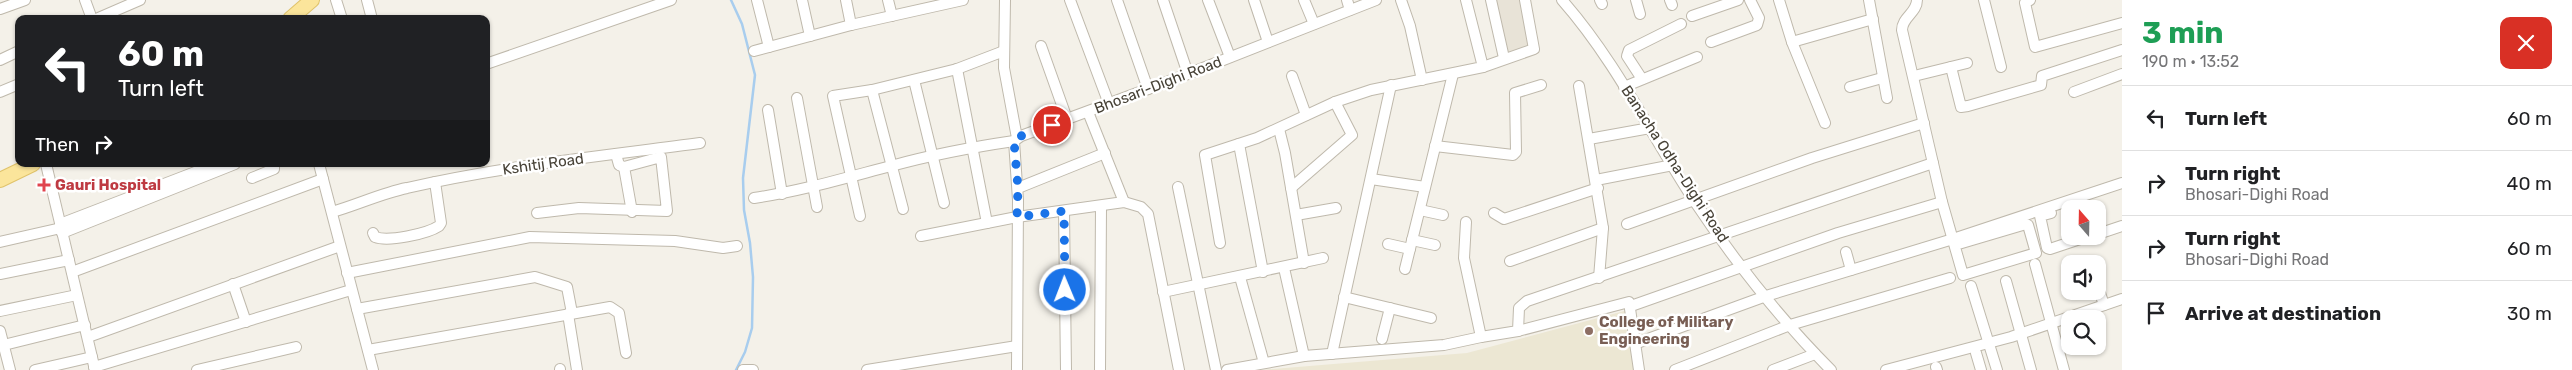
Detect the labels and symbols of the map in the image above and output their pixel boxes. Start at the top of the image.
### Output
street label: Bhosari-Dighi Road [1092,52,1224,118]
street label: Banacha Odha-Dighi Road [1617,82,1733,246]
pin [1031,104,1073,146]
street label: Kshitij Road [501,149,585,179]
place label: Gauri Hospital [55,176,161,194]
marker: Gauri Hospital [37,178,51,192]
north arrow [2061,200,2106,245]
position arrow [1038,263,1090,315]
place label: College of Military Engineering [1599,313,1733,348]
marker: College of Military Engineering [1583,325,1595,337]

